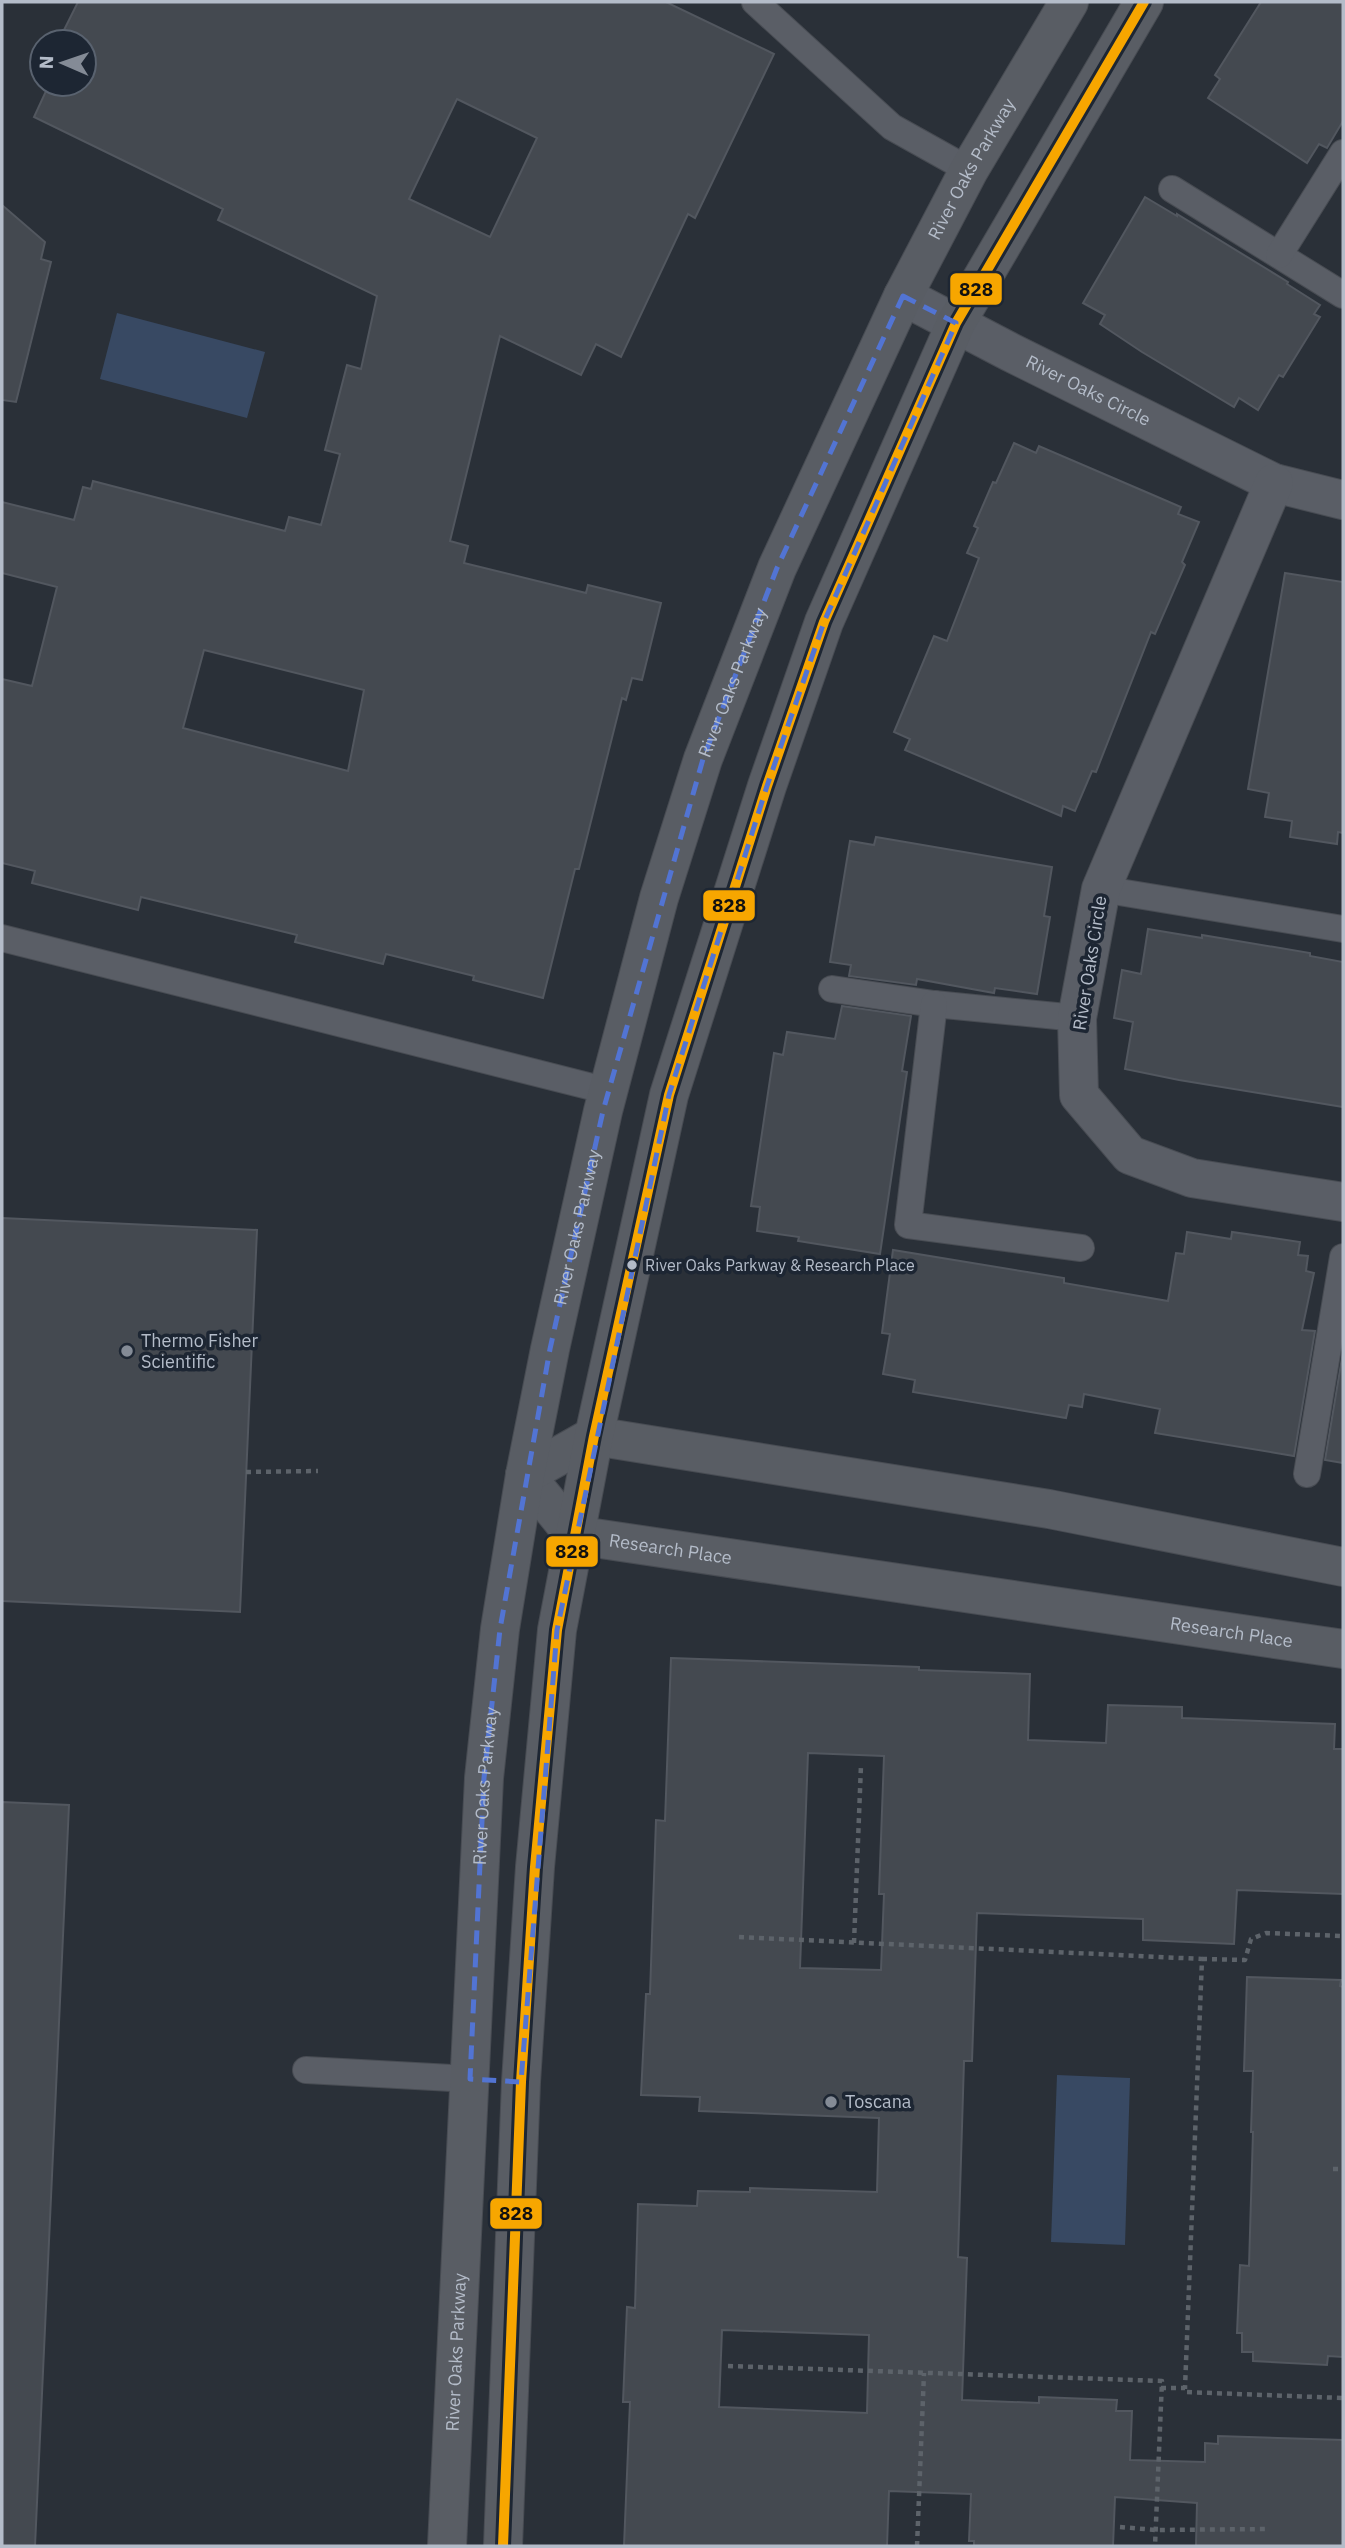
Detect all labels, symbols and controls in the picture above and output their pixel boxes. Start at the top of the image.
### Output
north arrow [28,28,98,98]
text: N [34,55,58,70]
street label: River Oaks Parkway [922,94,1020,244]
line badge: 828 [949,272,1003,306]
text: 828 [959,277,993,301]
street label: River Oaks Circle [1022,350,1155,431]
street label: River Oaks Parkway [693,604,772,761]
line badge: 828 [702,889,756,922]
text: 828 [712,893,746,917]
street label: River Oaks Circle [1067,894,1112,1032]
street label: River Oaks Parkway [548,1147,605,1307]
place label: River Oaks Parkway & Research Place [645,1255,915,1275]
marker: River Oaks Parkway & Research Place [625,1258,639,1272]
place label: Thermo Fisher Scientific [141,1329,258,1373]
marker: Thermo Fisher Scientific [119,1343,135,1359]
street label: Research Place [608,1528,734,1569]
line badge: 828 [545,1535,599,1568]
text: 828 [555,1539,589,1563]
street label: Research Place [1169,1612,1294,1652]
street label: River Oaks Parkway [468,1706,503,1866]
place label: Toscana [845,2090,912,2113]
marker: Toscana [823,2094,839,2110]
line badge: 828 [489,2197,543,2230]
text: 828 [499,2201,533,2225]
street label: River Oaks Parkway [441,2272,471,2432]

